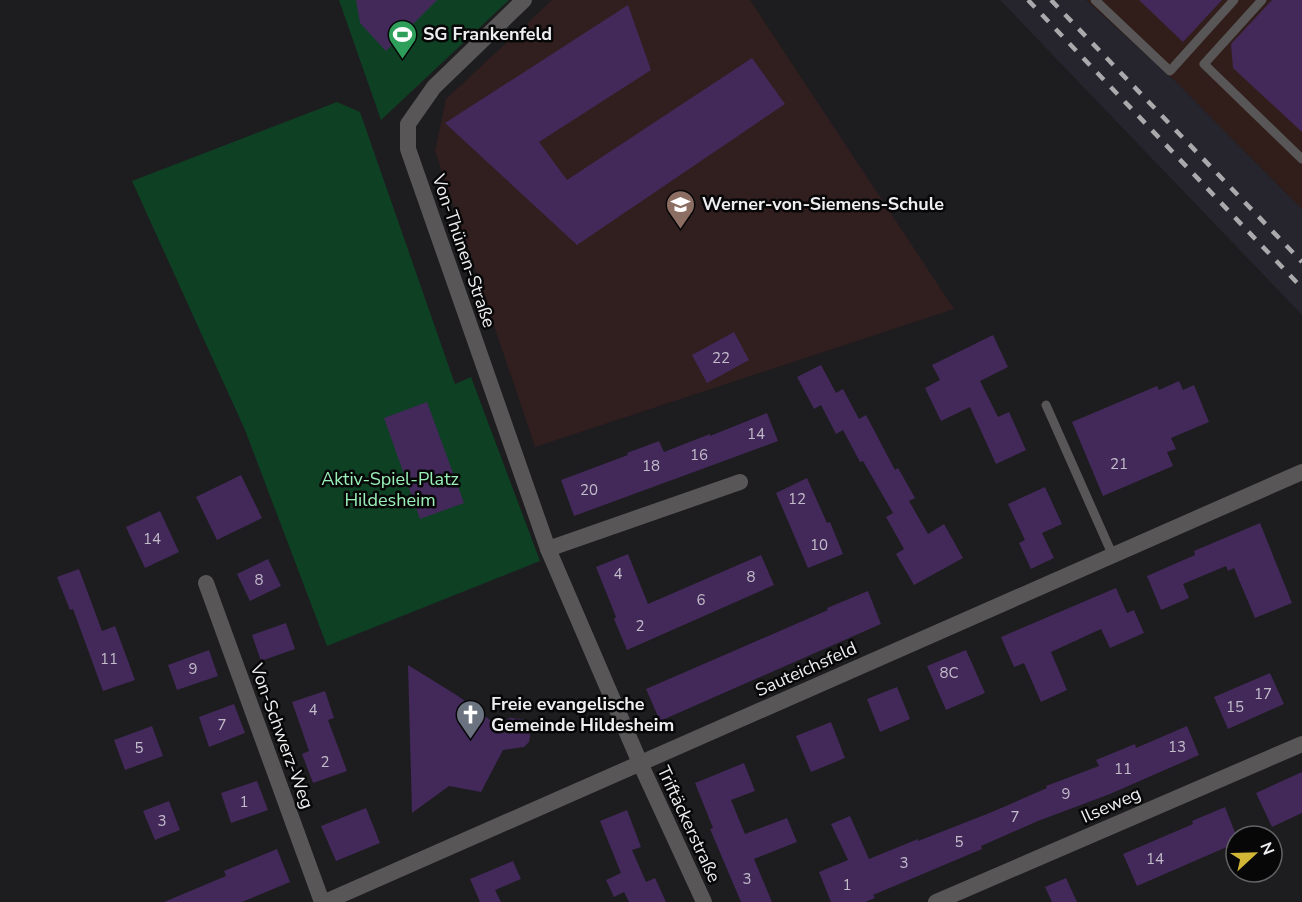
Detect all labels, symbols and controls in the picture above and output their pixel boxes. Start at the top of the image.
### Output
sports icon: SG Frankenfeld [386,18,418,60]
place label: SG Frankenfeld [423,22,552,46]
street label: Von-Thünen-Straße [426,170,502,331]
school or university icon: Werner-von-Siemens-Schule [665,188,697,230]
place label: Werner-von-Siemens-Schule [702,192,944,216]
house number: 22 [712,348,730,368]
house number: 14 [747,424,765,444]
house number: 16 [690,445,708,465]
house number: 21 [1110,454,1128,474]
house number: 18 [642,456,660,476]
park label: Aktiv-Spiel-Platz Hildesheim [321,467,459,512]
house number: 20 [580,480,598,500]
house number: 12 [788,489,806,509]
house number: 14 [143,529,161,549]
house number: 10 [810,535,828,555]
house number: 4 [613,564,623,584]
house number: 8 [746,567,756,587]
house number: 8 [254,570,264,590]
house number: 6 [696,590,706,610]
house number: 2 [635,616,645,636]
street label: Sauteichsfeld [751,636,861,702]
house number: 11 [100,649,118,669]
house number: 9 [188,659,198,679]
street label: Von-Schwerz-Weg [244,659,319,812]
house number: 8C [939,663,959,683]
house number: 17 [1254,684,1272,704]
place label: Freie evangelische Gemeinde Hildesheim [491,692,674,737]
house number: 15 [1226,697,1244,717]
church icon: Freie evangelische Gemeinde Hildesheim [454,698,486,740]
house number: 4 [308,700,318,720]
house number: 7 [217,715,227,735]
house number: 13 [1168,737,1186,757]
house number: 5 [134,738,144,758]
house number: 2 [320,752,330,772]
house number: 11 [1114,759,1132,779]
street label: Triftäckerstraße [652,762,726,886]
street label: Ilseweg [1077,781,1145,829]
house number: 9 [1061,784,1071,804]
house number: 1 [239,792,249,812]
house number: 7 [1010,807,1020,827]
house number: 3 [157,811,167,831]
north arrow [1224,824,1284,884]
house number: 5 [954,832,964,852]
text: N [1255,839,1279,858]
house number: 14 [1146,849,1164,869]
house number: 3 [899,853,909,873]
house number: 3 [742,869,752,889]
house number: 1 [842,875,852,895]

